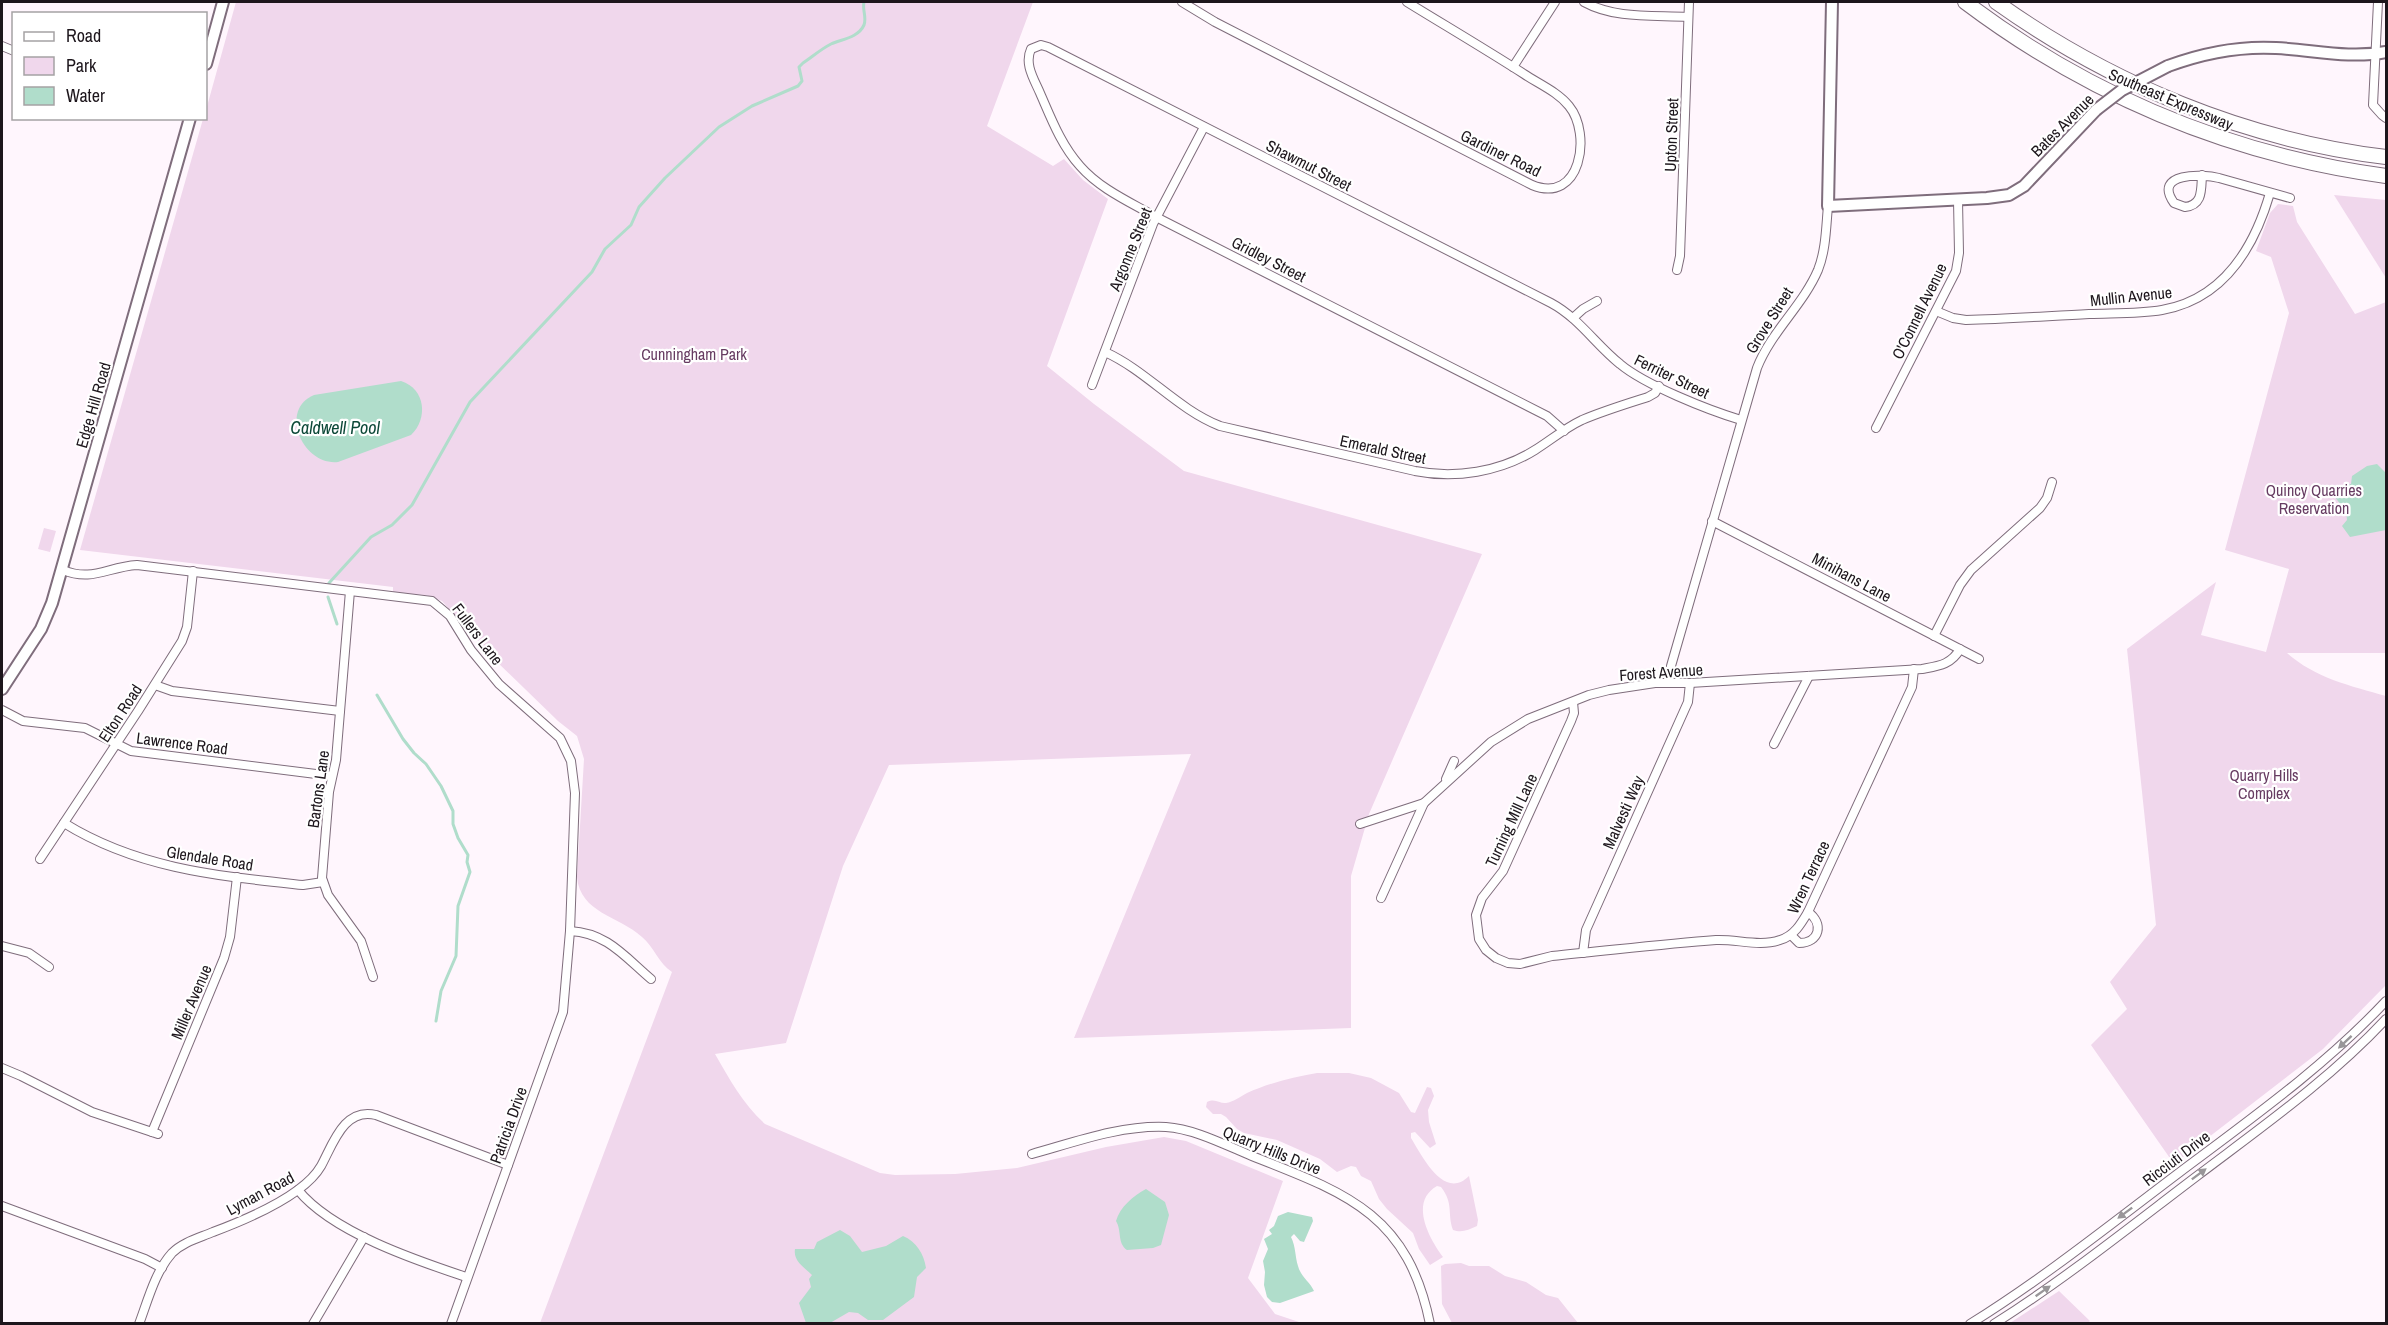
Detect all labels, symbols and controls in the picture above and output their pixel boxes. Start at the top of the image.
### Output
legend [12,12,207,120]
text: Road [66,23,101,48]
text: Park [66,53,97,78]
street label: Southeast Expressway [2105,63,2237,135]
text: Water [66,83,105,108]
street label: Bates Avenue [2026,89,2098,161]
street label: Upton Street [1659,97,1683,172]
street label: Gardiner Road [1457,124,1545,182]
street label: Shawmut Street [1262,134,1356,196]
street label: Argonne Street [1103,204,1157,295]
street label: Gridley Street [1228,231,1310,287]
street label: O'Connell Avenue [1886,259,1952,363]
street label: Mullin Avenue [2089,281,2173,311]
street label: Grove Street [1740,282,1798,357]
park label: Cunningham Park [641,343,747,365]
street label: Ferriter Street [1631,348,1714,404]
street label: Edge Hill Road [70,360,116,450]
water label: Caldwell Pool [290,415,380,440]
street label: Emerald Street [1338,429,1428,469]
park label: Quincy Quarries Reservation [2266,479,2362,519]
street label: Minihans Lane [1809,547,1895,607]
street label: Fullers Lane [447,599,509,669]
street label: Forest Avenue [1618,658,1704,686]
street label: Elton Road [93,680,147,746]
street label: Lawrence Road [135,726,229,760]
street label: Bartons Lane [302,749,334,829]
park label: Quarry Hills Complex [2229,764,2299,804]
street label: Turning Mill Lane [1480,770,1542,870]
street label: Malvesti Way [1597,771,1649,852]
street label: Wren Terrace [1781,837,1835,917]
street label: Glendale Road [165,840,255,876]
street label: Miller Avenue [165,961,217,1043]
one-way arrow [2338,1035,2353,1049]
street label: Patricia Drive [484,1084,532,1166]
street label: Quarry Hills Drive [1220,1120,1324,1180]
street label: Ricciuti Drive [2138,1125,2214,1191]
street label: Lyman Road [222,1166,298,1220]
one-way arrow [2192,1169,2207,1181]
one-way arrow [2118,1207,2133,1219]
one-way arrow [2035,1285,2051,1297]

